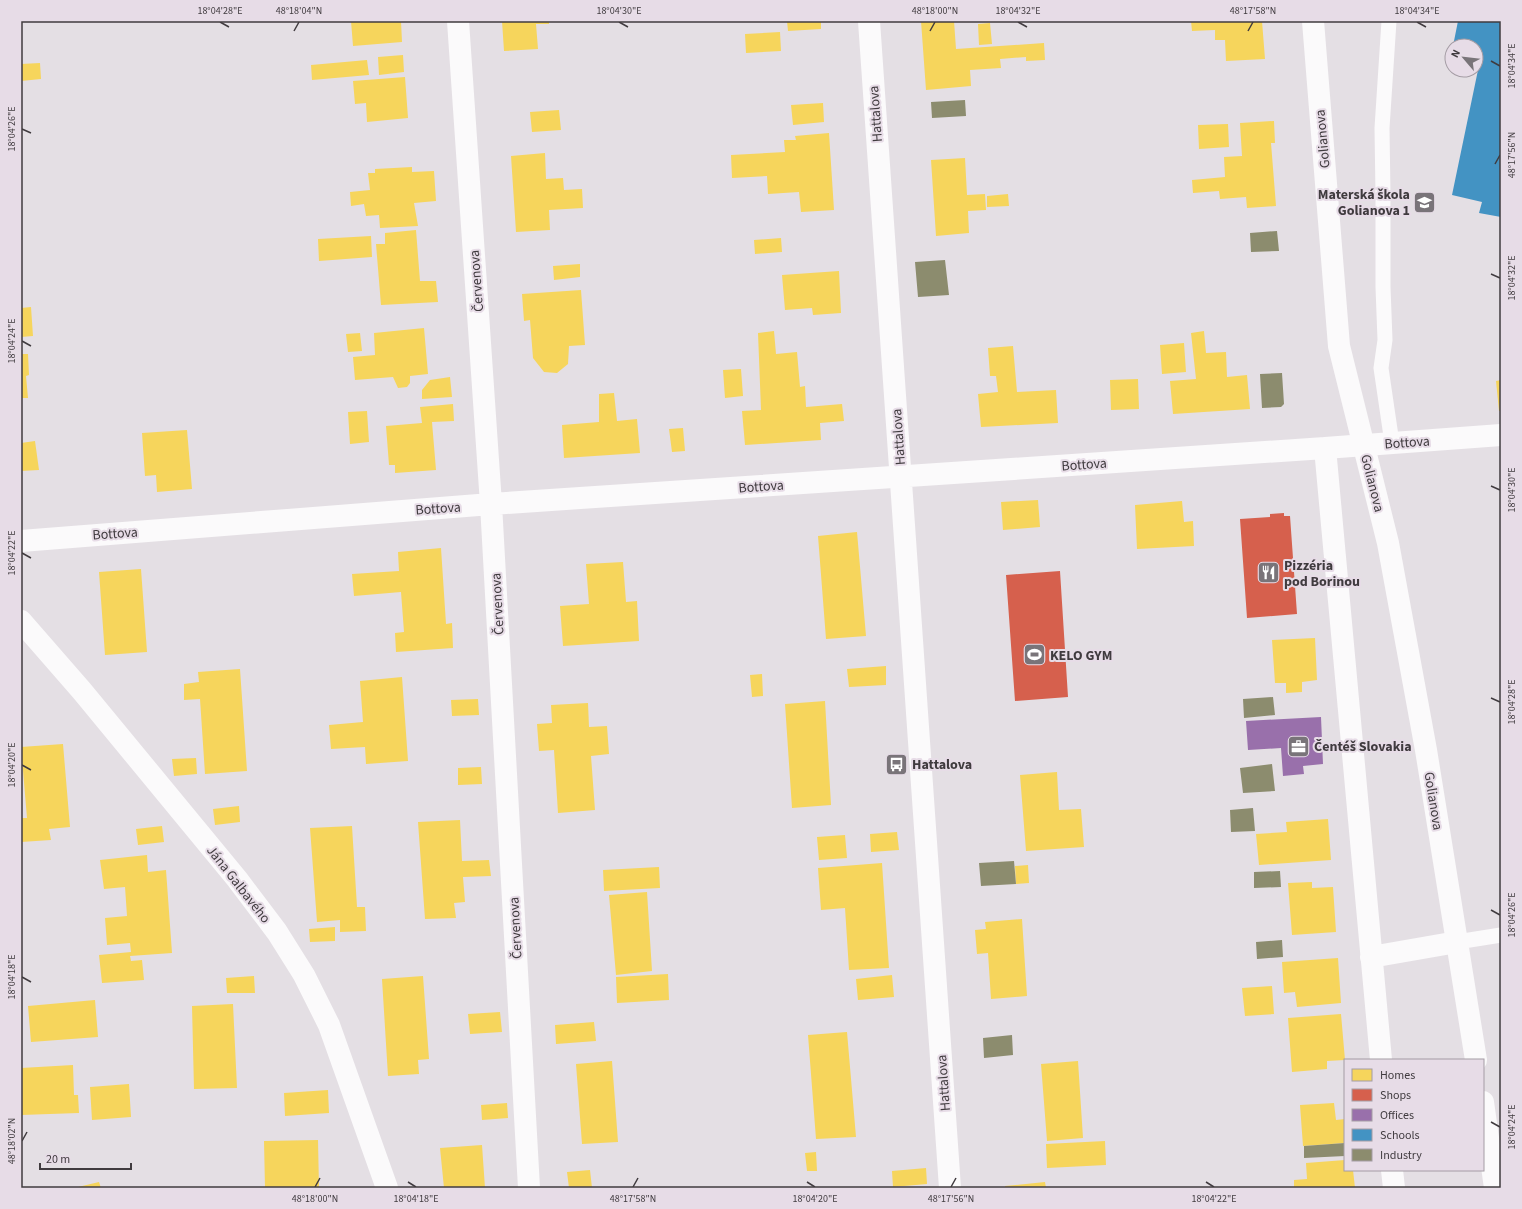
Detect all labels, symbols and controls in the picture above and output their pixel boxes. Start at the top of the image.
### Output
text: 18°04'28"E [197,4,243,18]
text: 48°18'04"N [276,4,322,18]
text: 18°04'30"E [596,4,642,18]
text: 48°18'00"N [912,4,958,18]
text: 18°04'32"E [995,4,1041,18]
text: 48°17'58"N [1230,4,1276,18]
text: 18°04'34"E [1394,4,1440,18]
north arrow [1444,38,1484,78]
text: 18°04'34"E [1505,43,1519,89]
text: N [1447,47,1464,60]
street label: Hattalova [864,85,888,143]
text: 18°04'26"E [5,106,19,152]
street label: Golianova [1310,109,1336,169]
text: 48°17'56"N [1505,132,1519,178]
place label: Materská škola Golianova 1 [1318,185,1410,221]
school or university icon: Materská škola Golianova 1 [1412,189,1438,215]
street label: Červenova [465,249,489,313]
text: 18°04'32"E [1505,255,1519,301]
text: 18°04'24"E [5,318,19,364]
street label: Hattalova [887,408,911,466]
street label: Bottova [1384,431,1430,455]
street label: Golianova [1355,452,1389,514]
street label: Bottova [1061,453,1107,477]
text: 18°04'30"E [1505,467,1519,513]
street label: Bottova [738,475,784,499]
street label: Bottova [415,497,461,521]
street label: Bottova [92,522,138,546]
text: 18°04'22"E [5,530,19,576]
place label: Pizzéria pod Borinou [1284,556,1360,592]
restaurant icon: Pizzéria pod Borinou [1255,560,1281,586]
street label: Červenova [486,572,510,635]
sports icon: KELO GYM [1022,642,1048,668]
place label: KELO GYM [1050,646,1112,666]
text: 18°04'28"E [1505,679,1519,725]
office icon: Čentéš Slovakia [1285,733,1311,759]
place label: Čentéš Slovakia [1314,737,1412,757]
text: 18°04'20"E [5,742,19,788]
bus stop icon: Hattalova [883,751,909,777]
place label: Hattalova [912,755,972,775]
street label: Golianova [1419,771,1447,832]
street label: Jána Galbavého [201,842,275,928]
text: 18°04'26"E [1505,892,1519,938]
street label: Červenova [504,896,528,959]
text: 18°04'18"E [5,954,19,1000]
street label: Hattalova [932,1054,956,1112]
legend [1344,1059,1484,1171]
text: Homes [1380,1067,1415,1084]
text: Shops [1380,1087,1411,1104]
text: 18°04'24"E [1505,1104,1519,1150]
text: Offices [1380,1107,1414,1124]
text: 48°18'02"N [5,1118,19,1164]
text: Schools [1380,1127,1420,1144]
scale bar [40,1145,131,1171]
text: Industry [1380,1147,1422,1164]
text: 20 m [46,1151,70,1168]
text: 48°18'00"N [292,1192,338,1206]
text: 18°04'18"E [393,1192,439,1206]
text: 48°17'58"N [610,1192,656,1206]
text: 18°04'20"E [792,1192,838,1206]
text: 48°17'56"N [928,1192,974,1206]
text: 18°04'22"E [1191,1192,1237,1206]

